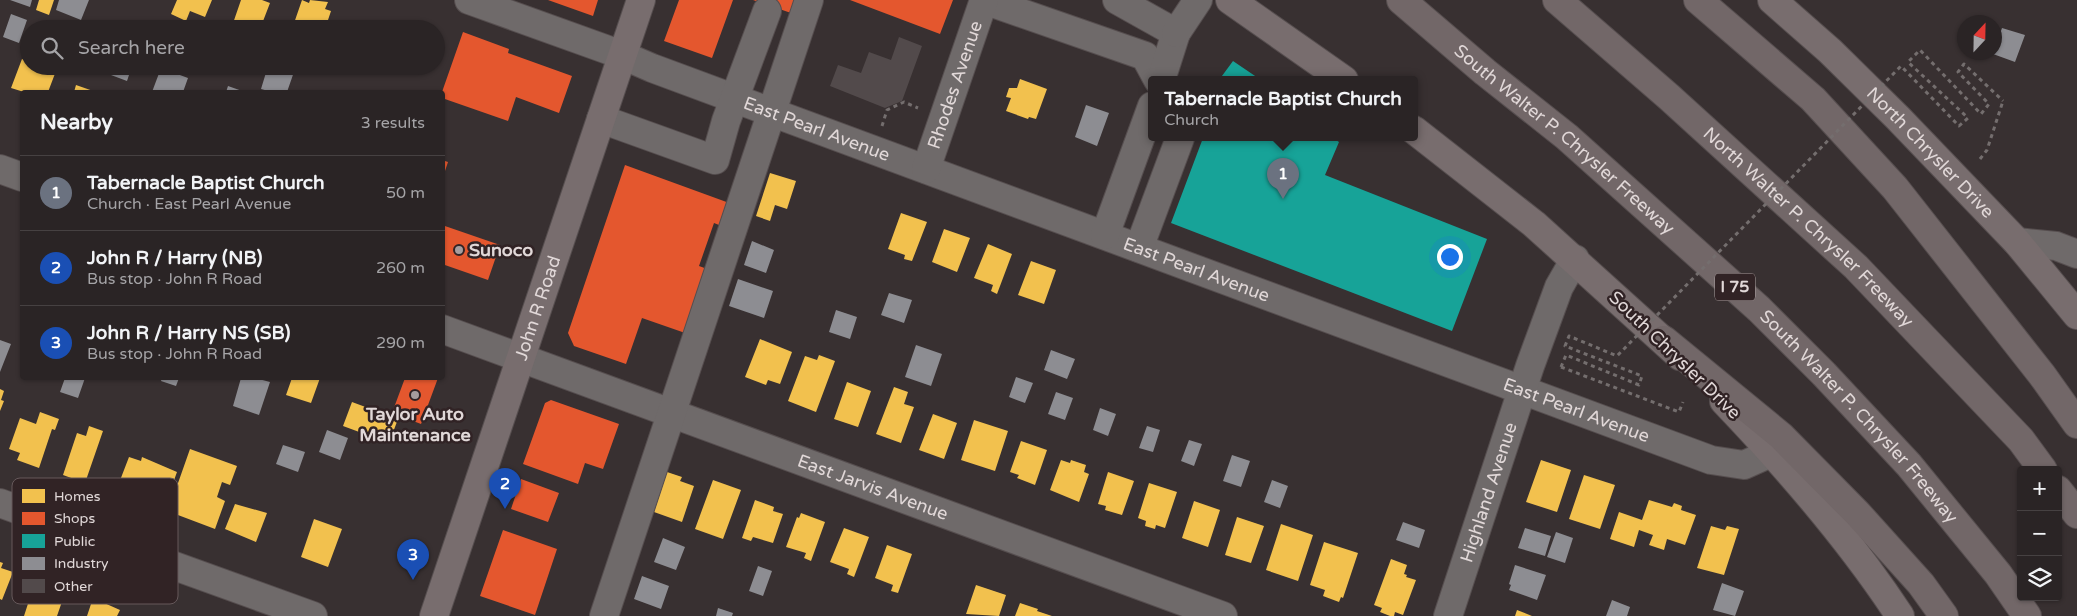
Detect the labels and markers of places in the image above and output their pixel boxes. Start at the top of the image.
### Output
pin: 1 [1267,158,1299,199]
place label: Sunoco [469,239,533,261]
marker: Sunoco [453,244,465,256]
marker: Taylor Auto Maintenance [409,389,421,401]
place label: Taylor Auto Maintenance [359,403,471,446]
pin: 2 [489,468,521,509]
pin: 3 [397,539,429,580]

